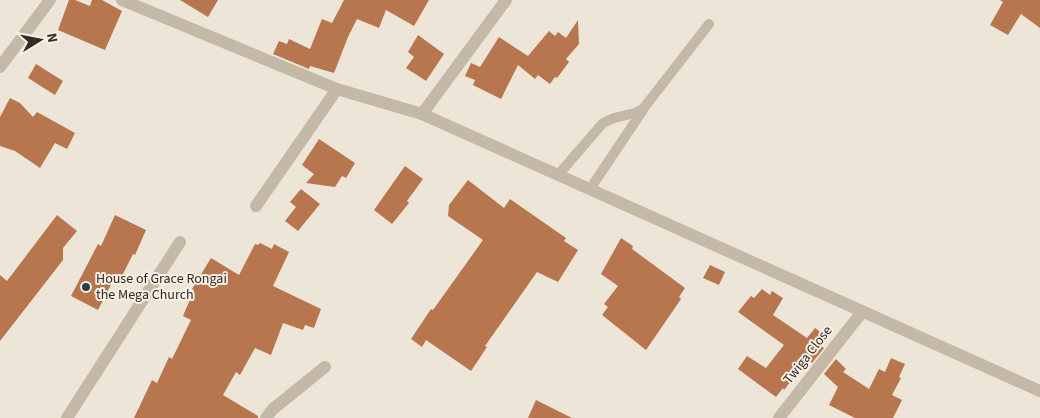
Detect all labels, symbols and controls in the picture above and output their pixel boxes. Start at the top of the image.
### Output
north arrow [15,15,65,65]
text: N [41,32,62,44]
place label: House of Grace Rongai the Mega Church [96,269,227,305]
marker: House of Grace Rongai the Mega Church [80,281,92,293]
street label: Twiga Close [779,322,837,388]

